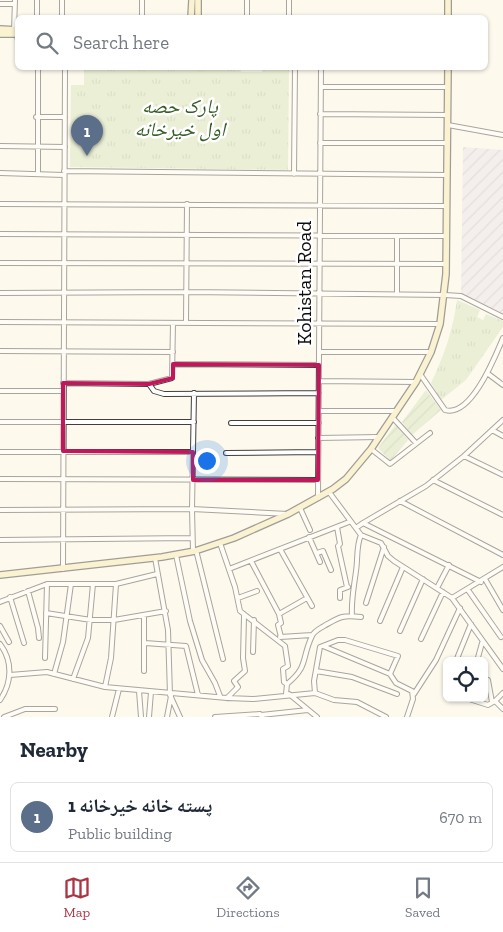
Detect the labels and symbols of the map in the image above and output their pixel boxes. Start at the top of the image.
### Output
park label: پارک حصه اول خیرخانه [135,94,228,142]
pin: 1 [71,115,103,156]
street label: Kohistan Road [292,221,316,345]
your location [194,448,220,474]

